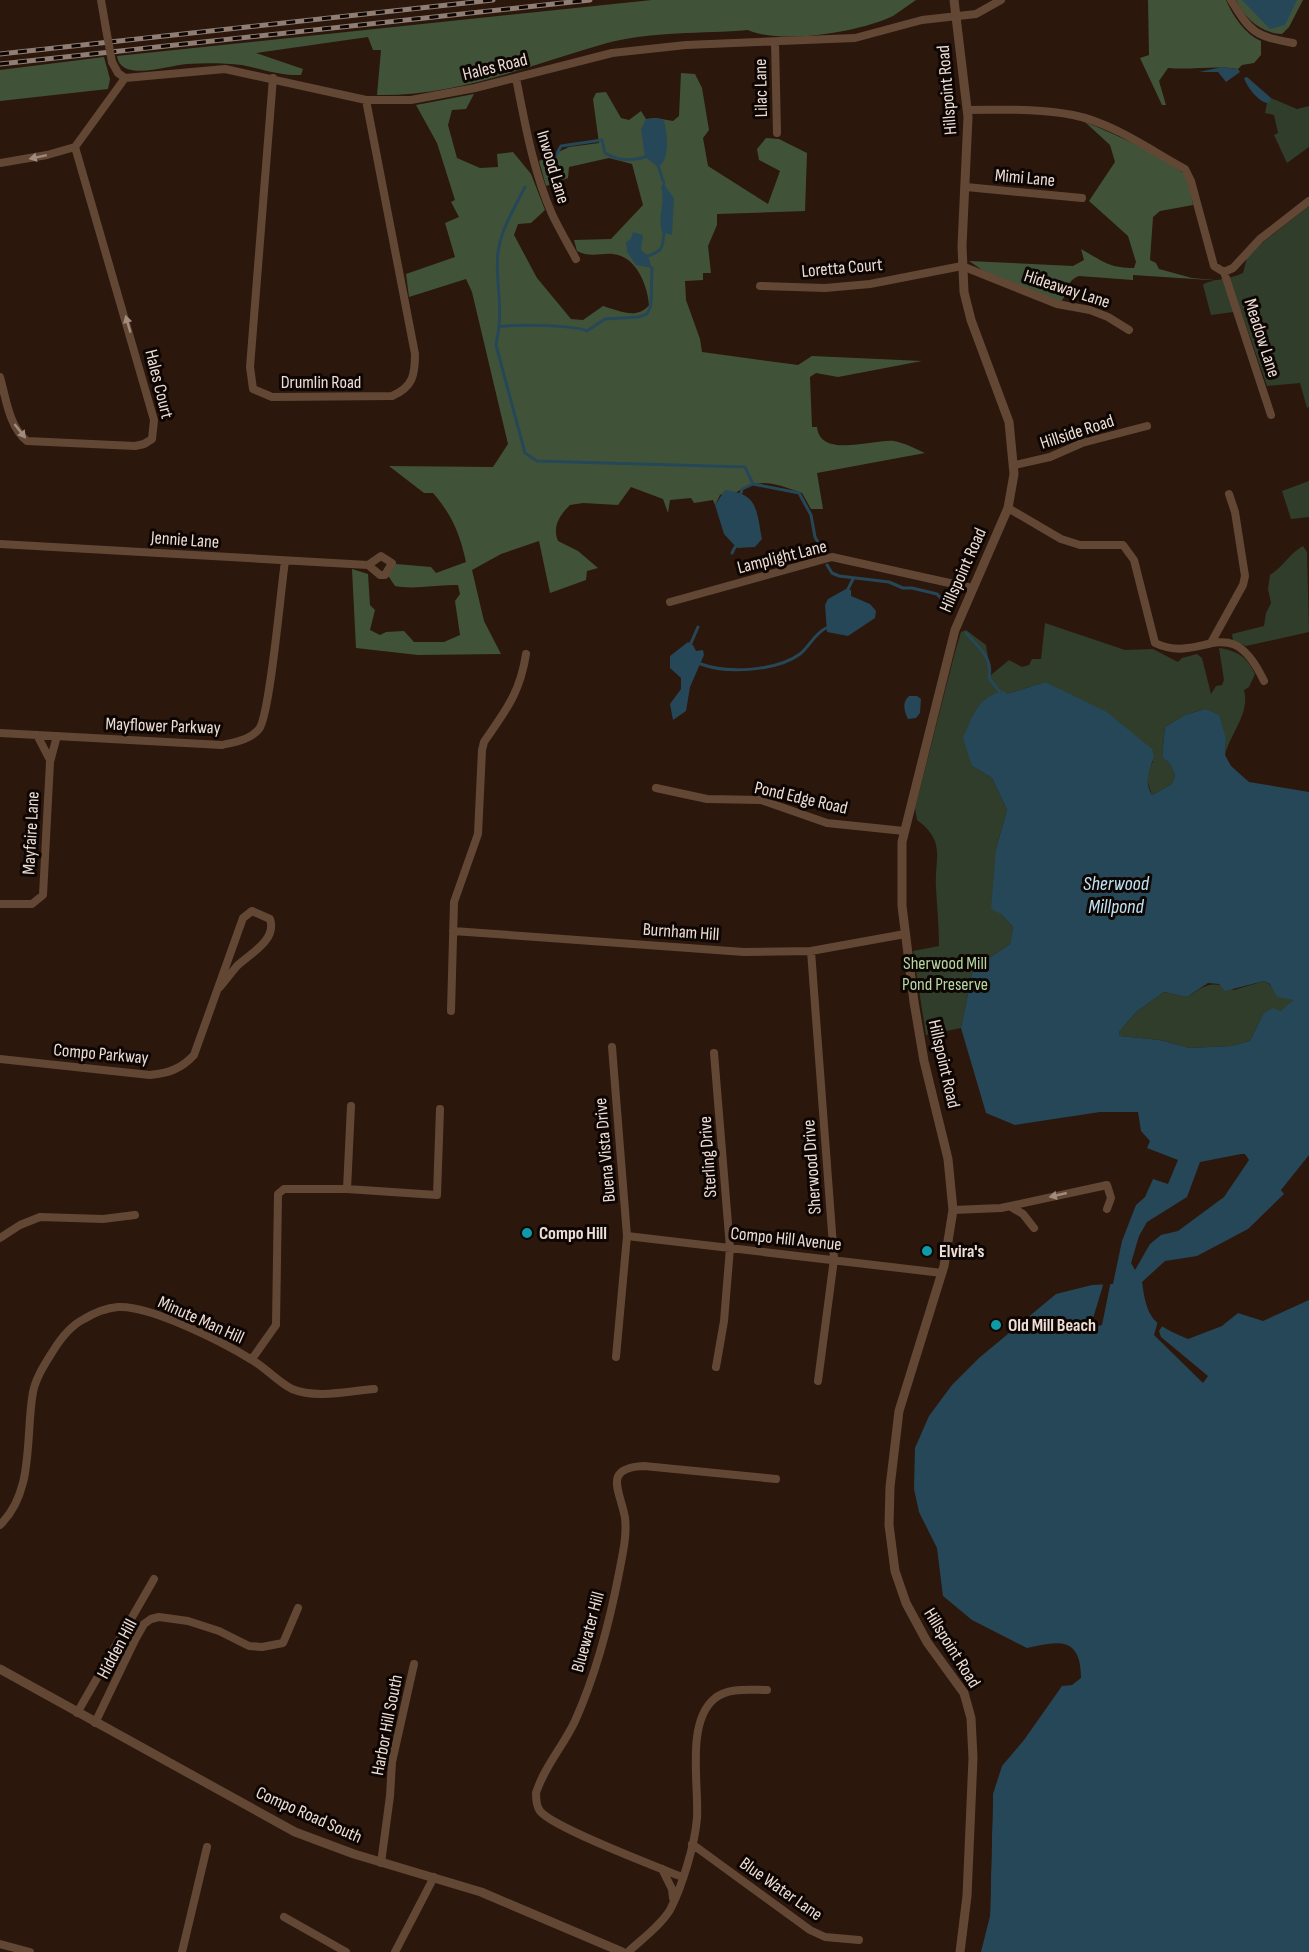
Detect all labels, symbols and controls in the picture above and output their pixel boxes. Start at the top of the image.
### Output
street label: Hillspoint Road [933,44,961,136]
street label: Hales Road [460,49,530,85]
street label: Lilac Lane [750,58,772,118]
street label: Inwood Lane [532,128,574,206]
one-way arrow [28,153,47,162]
street label: Mimi Lane [994,165,1056,191]
street label: Loretta Court [801,254,884,282]
street label: Hideaway Lane [1021,265,1113,313]
street label: Meadow Lane [1239,296,1285,380]
one-way arrow [123,315,132,333]
street label: Hales Court [140,347,178,421]
street label: Drumlin Road [281,372,361,393]
street label: Hillside Road [1037,410,1117,454]
one-way arrow [13,423,26,439]
street label: Hillspoint Road [935,525,991,615]
street label: Jennie Lane [149,527,220,553]
street label: Lamplight Lane [735,536,829,578]
street label: Mayflower Parkway [105,713,221,739]
street label: Pond Edge Road [752,777,850,819]
street label: Mayfaire Lane [18,791,44,875]
water label: Sherwood Millpond [1083,872,1150,919]
street label: Burnham Hill [642,919,720,945]
park label: Sherwood Mill Pond Preserve [902,953,988,995]
street label: Hillspoint Road [924,1018,964,1110]
street label: Compo Parkway [53,1039,149,1069]
street label: Buena Vista Drive [590,1097,620,1203]
street label: Sterling Drive [695,1116,721,1198]
street label: Sherwood Drive [798,1119,826,1215]
one-way arrow [1049,1191,1067,1201]
place label: Compo Hill [539,1223,607,1244]
street label: Compo Hill Avenue [729,1223,843,1255]
marker: Compo Hill [520,1226,534,1240]
place label: Elvira's [939,1241,985,1262]
marker: Elvira's [920,1244,934,1258]
street label: Minute Man Hill [155,1292,247,1348]
place label: Old Mill Beach [1008,1315,1096,1336]
marker: Old Mill Beach [989,1318,1003,1332]
street label: Bluewater Hill [567,1589,609,1675]
street label: Hillspoint Road [919,1604,985,1692]
street label: Hidden Hill [93,1616,141,1682]
street label: Harbor Hill South [367,1673,407,1777]
street label: Compo Road South [253,1782,365,1848]
street label: Blue Water Lane [736,1853,826,1925]

